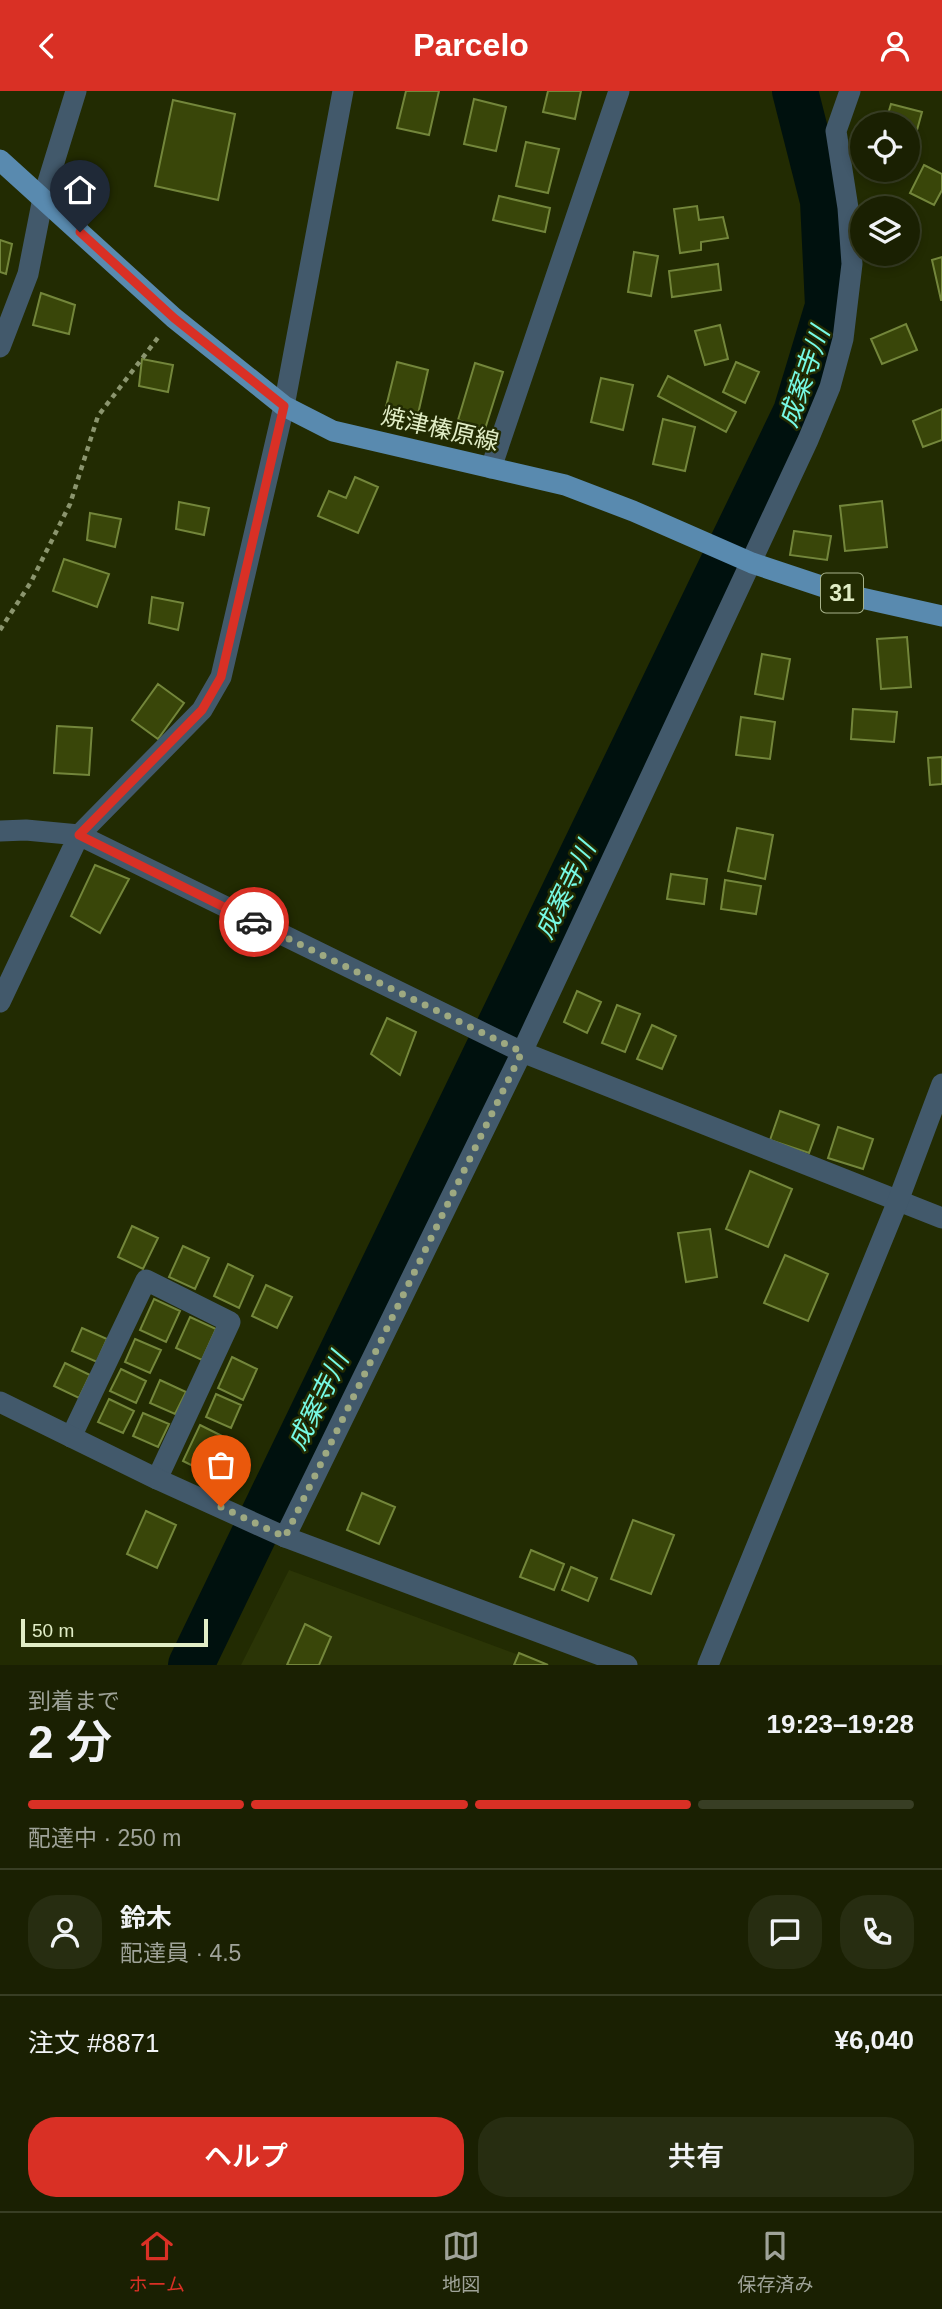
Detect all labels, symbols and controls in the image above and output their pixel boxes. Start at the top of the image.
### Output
icon: back [28,27,66,65]
text: Parcelo [413,27,529,63]
icon: person [876,27,914,65]
map controls [850,112,920,266]
button: locate [850,112,920,182]
pin [50,160,110,232]
icon: home [61,171,99,209]
button: layers [850,196,920,266]
water label: 成案寺川 [773,320,836,431]
street label: 焼津榛原線 [379,402,502,455]
road number: 31 [821,573,863,613]
water label: 成案寺川 [529,834,603,943]
courier [219,887,289,957]
icon: car [235,903,273,941]
water label: 成案寺川 [282,1345,356,1454]
pin [191,1435,251,1507]
icon: bag [202,1446,240,1484]
scale bar [21,1616,208,1648]
text: 50 m [32,1620,74,1641]
text: 到着まで [28,1688,120,1714]
text: 19:23–19:28 [767,1709,914,1739]
text: 2 分 [28,1716,112,1768]
text: 配達中 · 250 m [28,1825,181,1851]
button: person [28,1895,102,1969]
button: chat [748,1895,822,1969]
button: phone [840,1895,914,1969]
text: 鈴木 [120,1903,172,1933]
text: 配達員 · 4.5 [120,1940,241,1966]
text: ¥6,040 [834,2025,914,2055]
text: 注文 #8871 [28,2028,160,2058]
button: ヘルプ [28,2117,464,2197]
button: 共有 [478,2117,914,2197]
tab: ホーム [129,2227,185,2296]
tab: 地図 [442,2227,480,2296]
tab: 保存済み [737,2227,813,2296]

